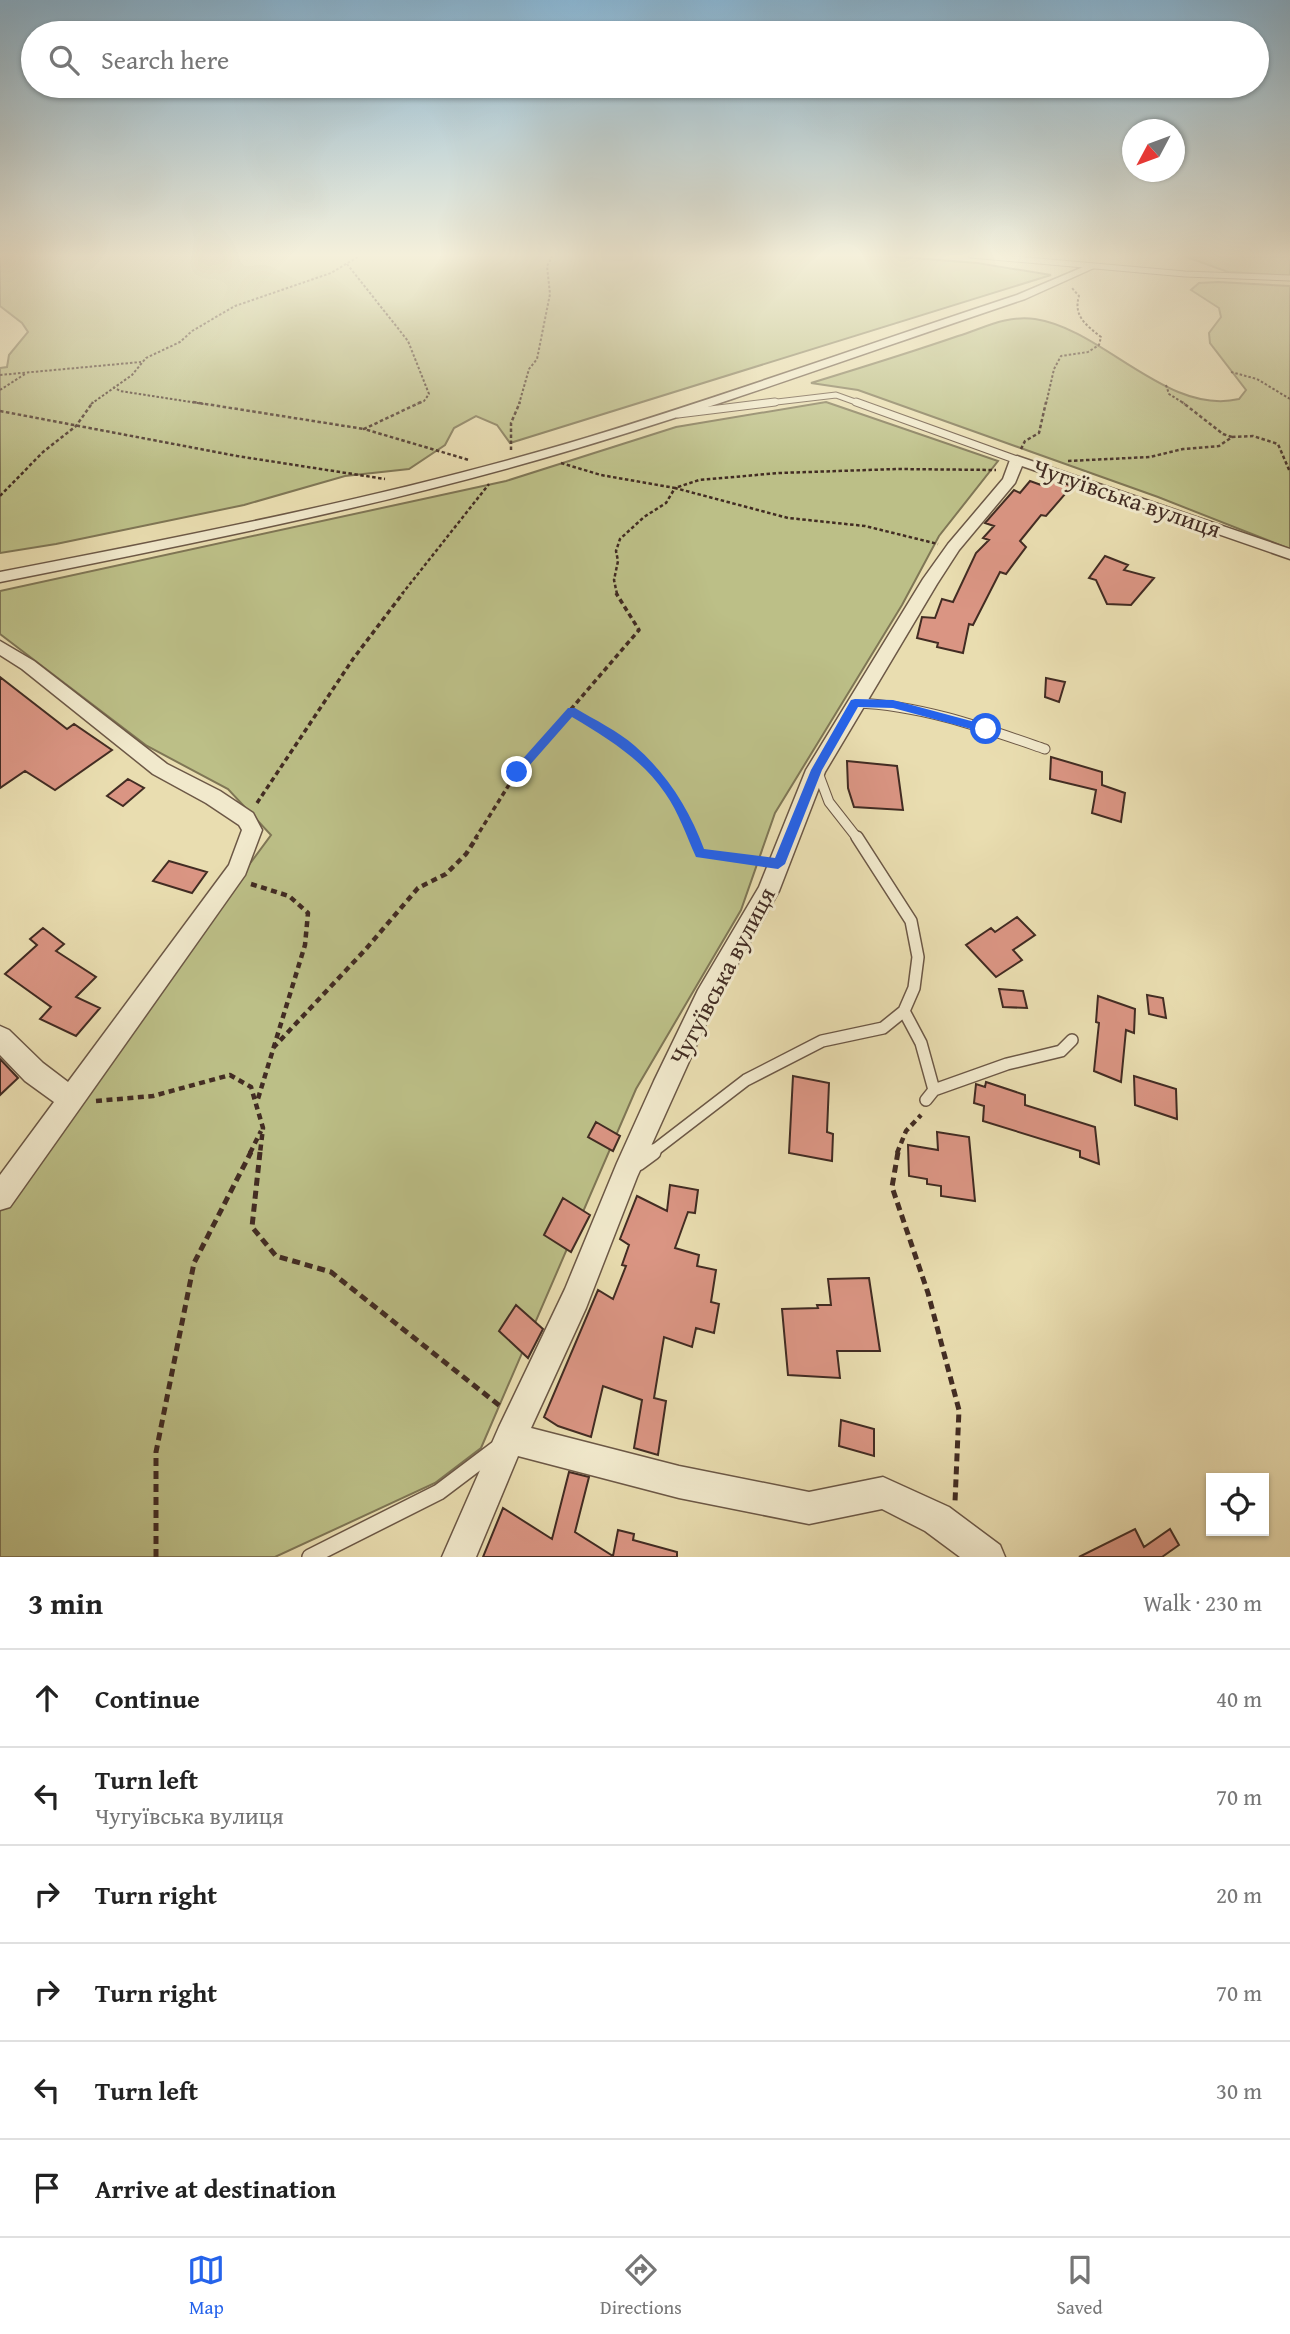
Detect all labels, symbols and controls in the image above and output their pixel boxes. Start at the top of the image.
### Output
search box [21,21,1269,98]
text: Search here [101,40,229,79]
icon: search [45,41,83,79]
north arrow [1122,119,1185,182]
street label: Чугуївська вулиця [1028,449,1226,547]
route start [970,713,1001,744]
route end [501,756,532,787]
street label: Чугуївська вулиця [660,881,784,1071]
map controls [1206,1473,1269,1536]
button: locate [1206,1473,1269,1536]
text: 3 min [28,1581,103,1625]
text: Walk · 230 m [1143,1586,1262,1619]
icon: ahead [28,1679,66,1717]
text: Continue [95,1679,200,1718]
text: 40 m [1216,1682,1262,1715]
text: Turn left [95,1760,198,1799]
icon: left [28,1777,66,1815]
text: 70 m [1216,1780,1262,1813]
text: Чугуївська вулиця [95,1799,284,1832]
icon: right [28,1875,66,1913]
text: Turn right [95,1875,217,1914]
text: 20 m [1216,1878,1262,1911]
icon: right [28,1973,66,2011]
text: Turn right [95,1973,217,2012]
text: 70 m [1216,1976,1262,2009]
icon: left [28,2071,66,2109]
text: Turn left [95,2071,198,2110]
text: 30 m [1216,2074,1262,2107]
icon: arrive [28,2169,66,2207]
text: Arrive at destination [95,2169,336,2208]
tab: Map [187,2251,225,2321]
tab: Directions [600,2251,682,2321]
tab: Saved [1057,2251,1103,2321]

